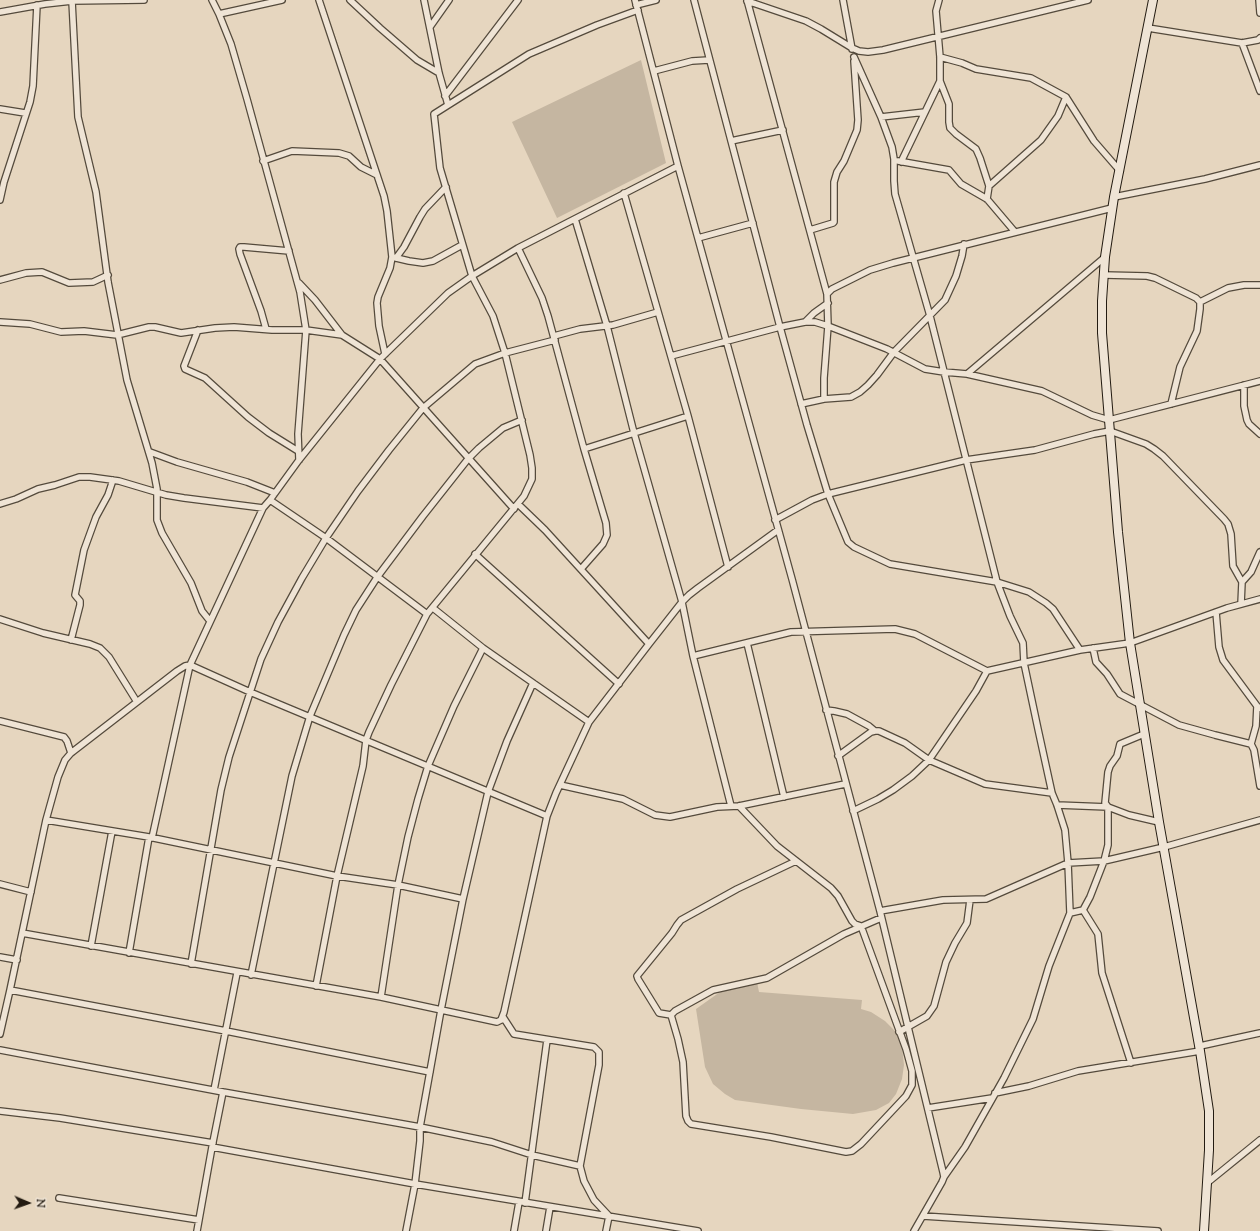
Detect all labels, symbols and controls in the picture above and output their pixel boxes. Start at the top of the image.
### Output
north arrow [8,1183,48,1223]
text: N [32,1199,48,1208]

